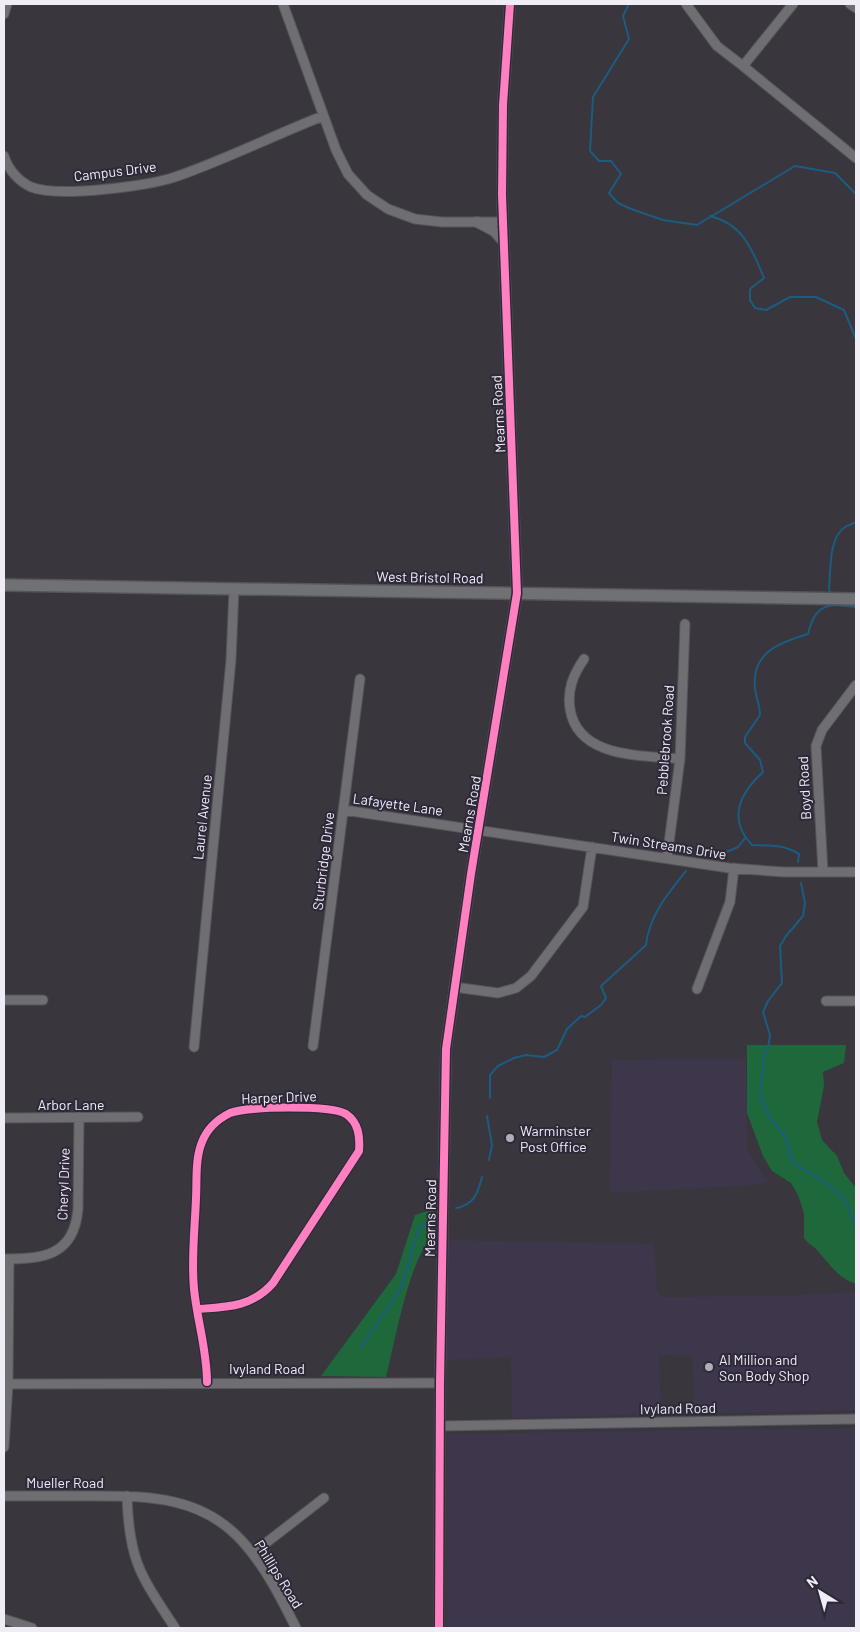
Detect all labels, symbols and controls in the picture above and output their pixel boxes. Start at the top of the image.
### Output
street label: Campus Drive [73,158,157,184]
street label: Mearns Road [487,375,509,453]
street label: West Bristol Road [376,568,484,586]
street label: Pebblebrook Road [653,684,677,796]
street label: Boyd Road [794,756,814,820]
street label: Laurel Avenue [189,774,215,860]
street label: Mearns Road [454,774,484,854]
street label: Lafayette Lane [352,789,444,819]
street label: Sturbridge Drive [309,811,337,911]
street label: Twin Streams Drive [610,827,728,863]
street label: Harper Drive [241,1087,317,1107]
street label: Arbor Lane [38,1096,104,1113]
place label: Warminster Post Office [520,1122,591,1155]
marker: Warminster Post Office [504,1132,516,1144]
street label: Cheryl Drive [53,1147,73,1221]
street label: Mearns Road [421,1179,439,1257]
place label: Al Million and Son Body Shop [719,1351,809,1384]
street label: Ivyland Road [229,1360,305,1377]
marker: Al Million and Son Body Shop [703,1361,715,1373]
street label: Ivyland Road [640,1399,716,1417]
street label: Mueller Road [26,1474,104,1491]
street label: Phillips Road [251,1537,307,1611]
north arrow [795,1567,845,1617]
text: N [803,1572,821,1591]

